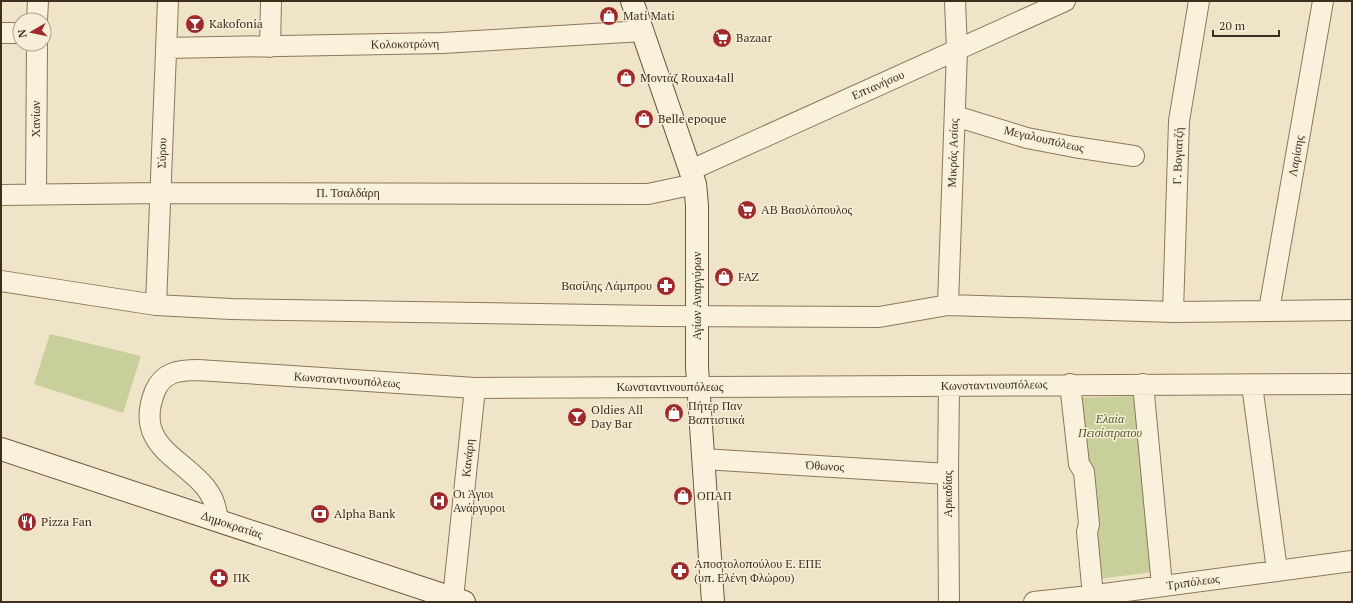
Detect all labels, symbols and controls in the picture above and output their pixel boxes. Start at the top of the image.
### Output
shop icon: Mati Mati [598,5,620,27]
place label: Mati Mati [623,8,675,23]
north arrow [12,12,52,52]
scale bar [1213,12,1279,38]
bar icon: Kakofonia [184,13,206,35]
place label: Kakofonia [209,16,263,31]
text: 20 m [1219,18,1246,33]
supermarket icon: Bazaar [711,27,733,49]
text: N [14,28,30,39]
place label: Bazaar [736,30,772,45]
street label: Κολοκοτρώνη [371,35,439,52]
street label: Επτανήσου [849,66,906,103]
shop icon: Μοντάζ Rouxa4all [615,67,637,89]
place label: Μοντάζ Rouxa4all [640,70,734,85]
street label: Χανίων [28,100,43,137]
shop icon: Belle epoque [633,108,655,130]
place label: Belle epoque [658,111,727,126]
street label: Μικράς Ασίας [944,118,961,188]
street label: Μεγαλουπόλεως [1002,122,1086,155]
street label: Γ. Βογιατζή [1169,127,1186,185]
street label: Λαρίσης [1285,134,1307,178]
street label: Σύρου [153,137,170,169]
street label: Π. Τσαλδάρη [316,185,380,200]
supermarket icon: ΑΒ Βασιλόπουλος [736,199,758,221]
place label: ΑΒ Βασιλόπουλος [761,202,853,217]
street label: Αγίων Αναργύρων [689,251,704,340]
shop icon: FAZ [713,266,735,288]
place label: FAZ [738,269,759,284]
pharmacy icon: Βασίλης Λάμπρου [655,275,677,297]
place label: Βασίλης Λάμπρου [561,278,652,293]
street label: Κωνσταντινουπόλεως [293,368,401,391]
street label: Κωνσταντινουπόλεως [940,376,1048,393]
street label: Κωνσταντινουπόλεως [617,379,724,394]
place label: Πήτερ Παν Βαπτιστικά [688,398,745,427]
place label: Oldies All Day Bar [591,402,643,431]
shop icon: Πήτερ Παν Βαπτιστικά [663,402,685,424]
bar icon: Oldies All Day Bar [566,406,588,428]
park label: Ελαία Πεισίστρατου [1077,411,1143,440]
street label: Κανάρη [458,438,477,478]
street label: Όθωνος [804,457,845,474]
street label: Αρκαδίας [940,470,955,517]
shop icon: ΟΠΑΠ [672,485,694,507]
place label: Οι Άγιοι Ανάργυροι [453,486,506,515]
place label: ΟΠΑΠ [697,488,732,503]
hospital icon: Οι Άγιοι Ανάργυροι [428,490,450,512]
bank icon: Alpha Bank [309,503,331,525]
place label: Alpha Bank [334,506,396,521]
street label: Δημοκρατίας [199,507,265,542]
restaurant icon: Pizza Fan [16,511,38,533]
place label: Pizza Fan [41,514,92,529]
place label: Αποστολοπούλου Ε. ΕΠΕ (υπ. Ελένη Φλώρου) [694,556,822,585]
pharmacy icon: Αποστολοπούλου Ε. ΕΠΕ (υπ. Ελένη Φλώρου) [669,560,691,582]
pharmacy icon: ΠΚ [208,567,230,589]
place label: ΠΚ [233,570,251,585]
street label: Τριπόλεως [1165,570,1221,593]

